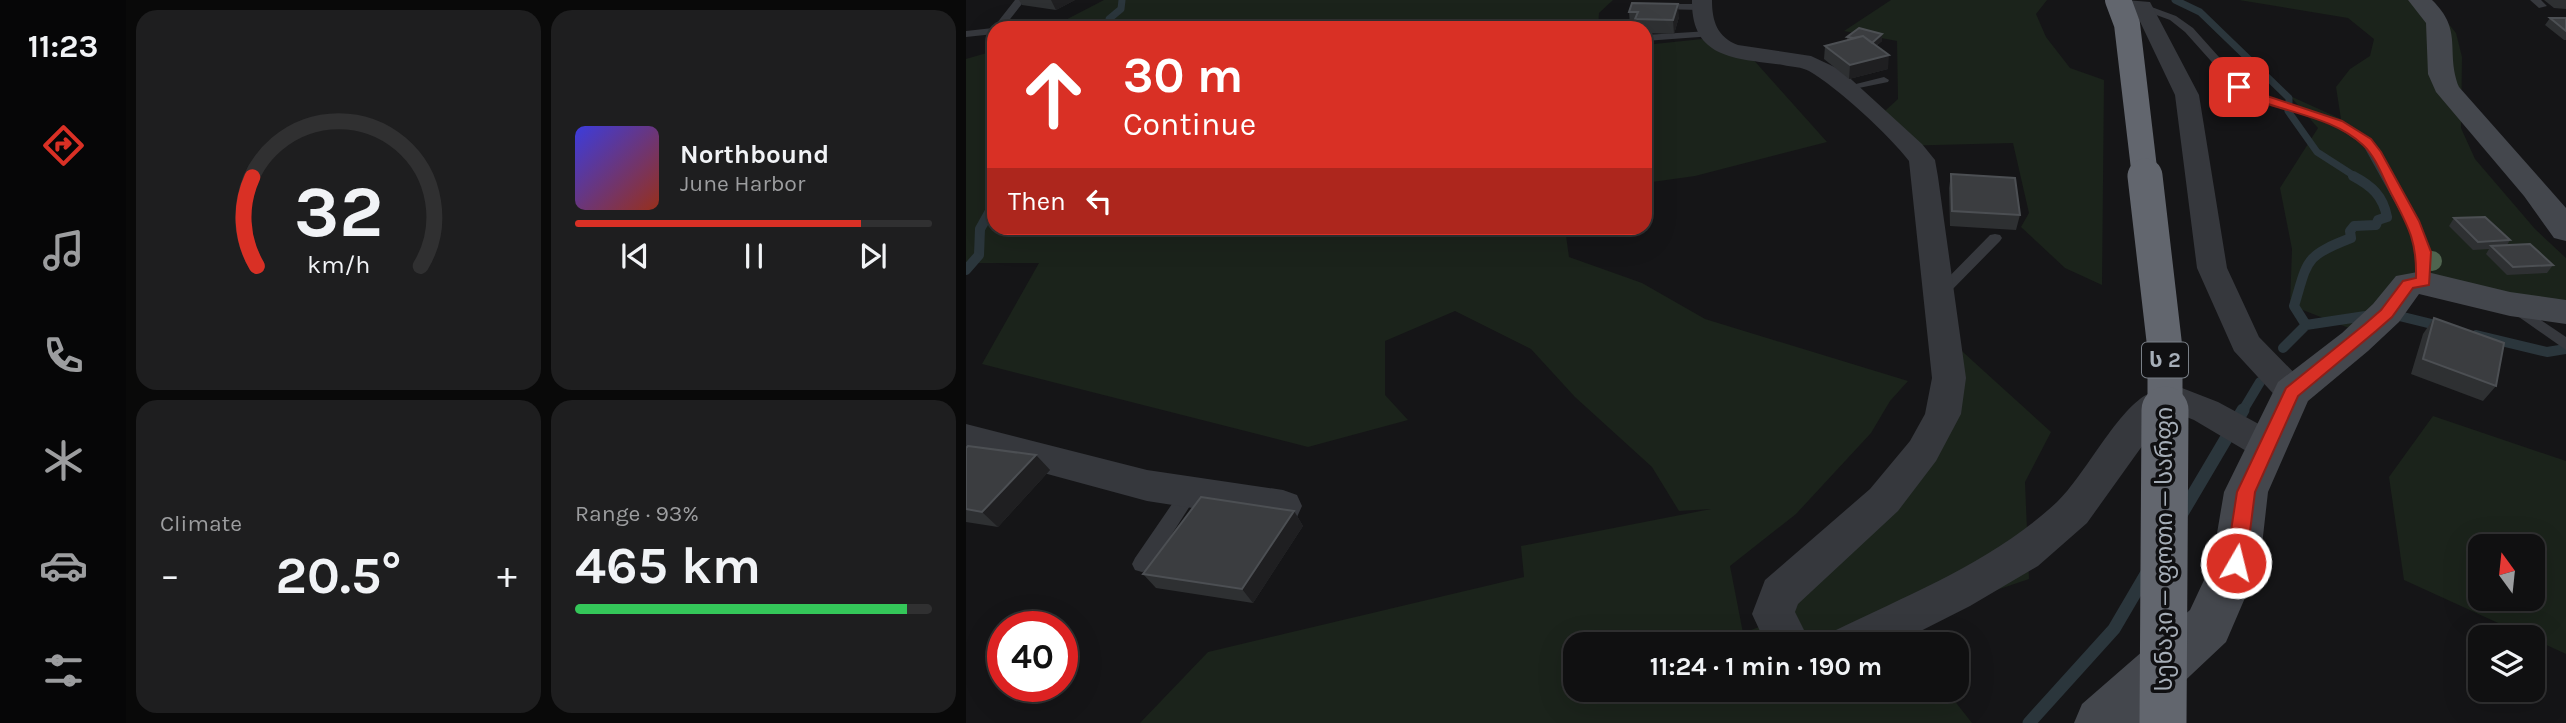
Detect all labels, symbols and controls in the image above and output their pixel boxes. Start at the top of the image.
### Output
text: 11:23 [28,28,98,65]
text: 30 m [1123,47,1243,104]
icon: ahead [1008,49,1099,140]
pin [2209,57,2269,117]
icon: arrive [2220,68,2258,106]
text: Continue [1123,106,1256,143]
icon: directions [39,121,88,170]
text: Northbound [680,139,829,170]
text: 32 [294,170,383,255]
text: June Harbor [680,170,805,197]
icon: left [1080,182,1118,220]
text: Then [1008,186,1066,217]
icon: music [39,226,88,275]
icon: previous [616,237,654,275]
icon: pause [735,237,773,275]
icon: next [854,237,892,275]
text: km/h [307,250,370,279]
icon: phone [39,331,88,380]
road number: ს 2 [2142,342,2188,378]
street label: სენაკი — ფოთი — სარფი [2151,407,2178,691]
icon: climate [39,436,88,485]
text: Range · 93% [575,500,699,527]
text: Climate [160,510,242,537]
position arrow [2199,526,2273,600]
north arrow [2468,534,2544,611]
map controls [2468,534,2545,702]
text: 465 km [575,535,761,596]
icon: car [39,541,88,590]
text: 20.5° [276,545,402,606]
text: − [160,553,180,598]
text: + [497,553,517,598]
speed limit sign: 40 [987,611,1078,702]
button: layers [2468,625,2545,702]
icon: filters [39,646,88,695]
text: 11:24 · 1 min · 190 m [1650,651,1882,682]

